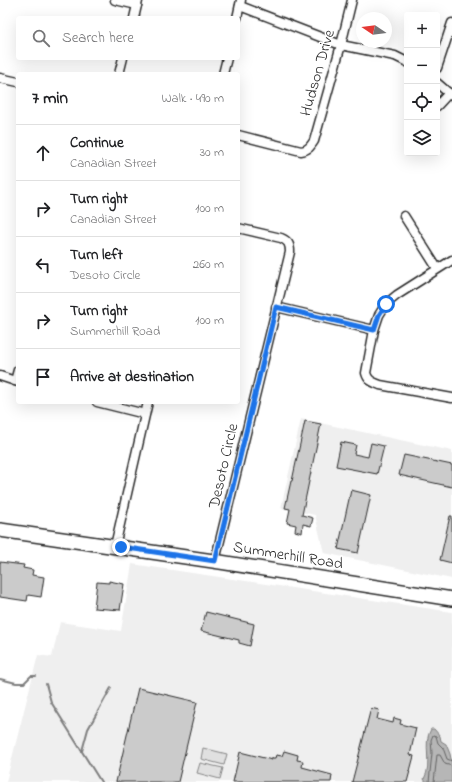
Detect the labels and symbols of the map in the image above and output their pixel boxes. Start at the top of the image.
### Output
north arrow [356,12,392,48]
street label: Hudson Drive [294,26,342,119]
route start [377,295,395,313]
street label: Desoto Circle [202,420,246,512]
street label: Summerhill Road [231,535,345,577]
route end [112,538,130,556]

